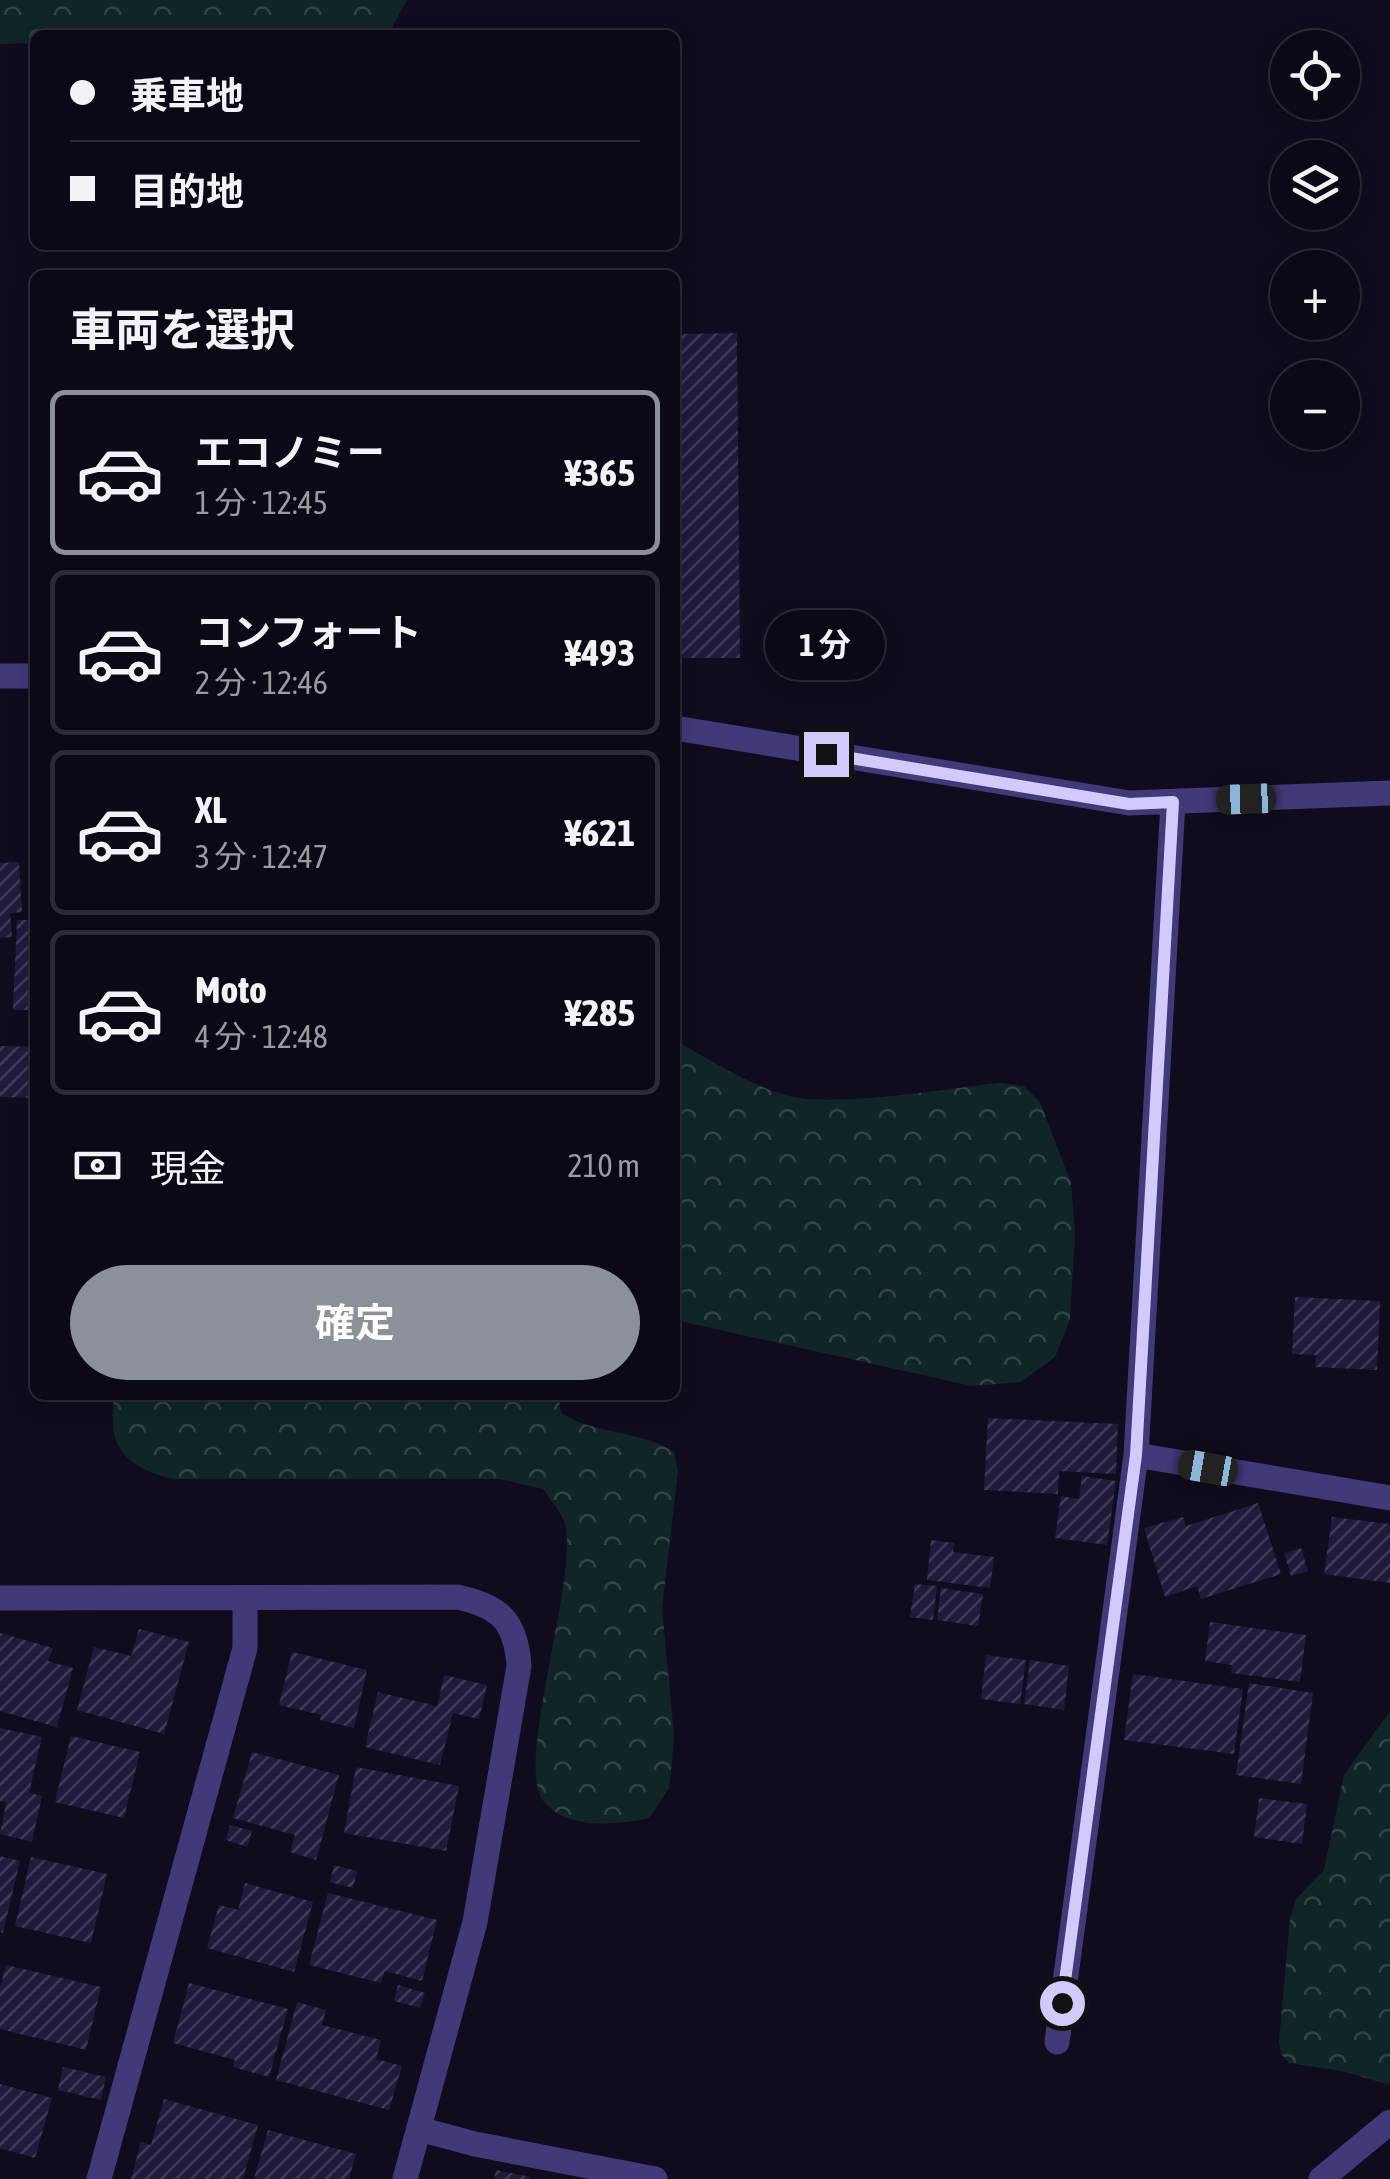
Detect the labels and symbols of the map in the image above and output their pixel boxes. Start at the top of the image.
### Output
callout: 1 分 [766,609,886,679]
route end [804,732,849,777]
car [1215,783,1277,815]
car [1176,1448,1240,1488]
route start [1040,1981,1085,2026]

